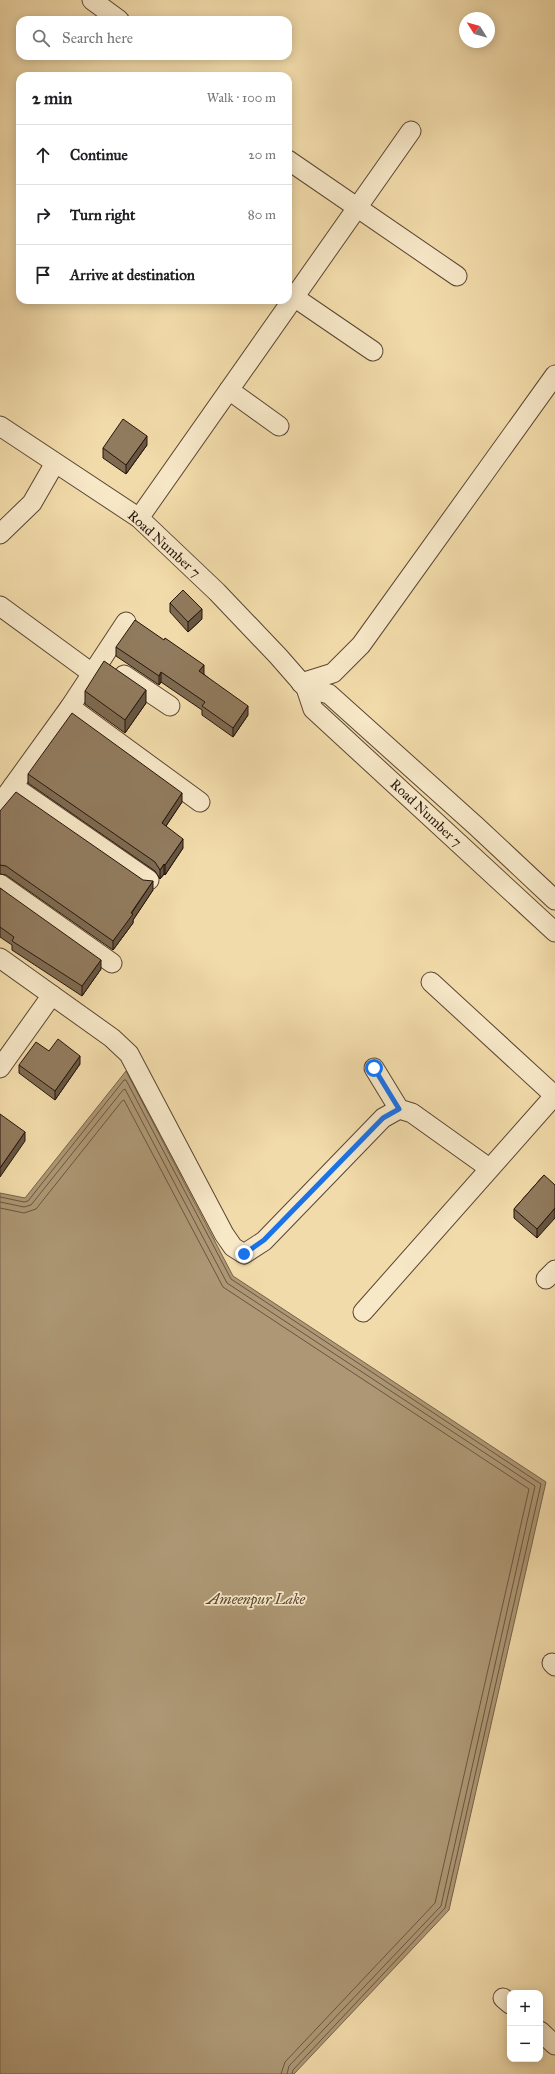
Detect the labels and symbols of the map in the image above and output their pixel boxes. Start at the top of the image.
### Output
north arrow [459,12,495,48]
street label: Road Number 7 [124,507,204,581]
street label: Road Number 7 [387,775,465,851]
route start [365,1059,383,1077]
route end [235,1245,253,1263]
water label: Ameenpur Lake [205,1590,306,1609]

